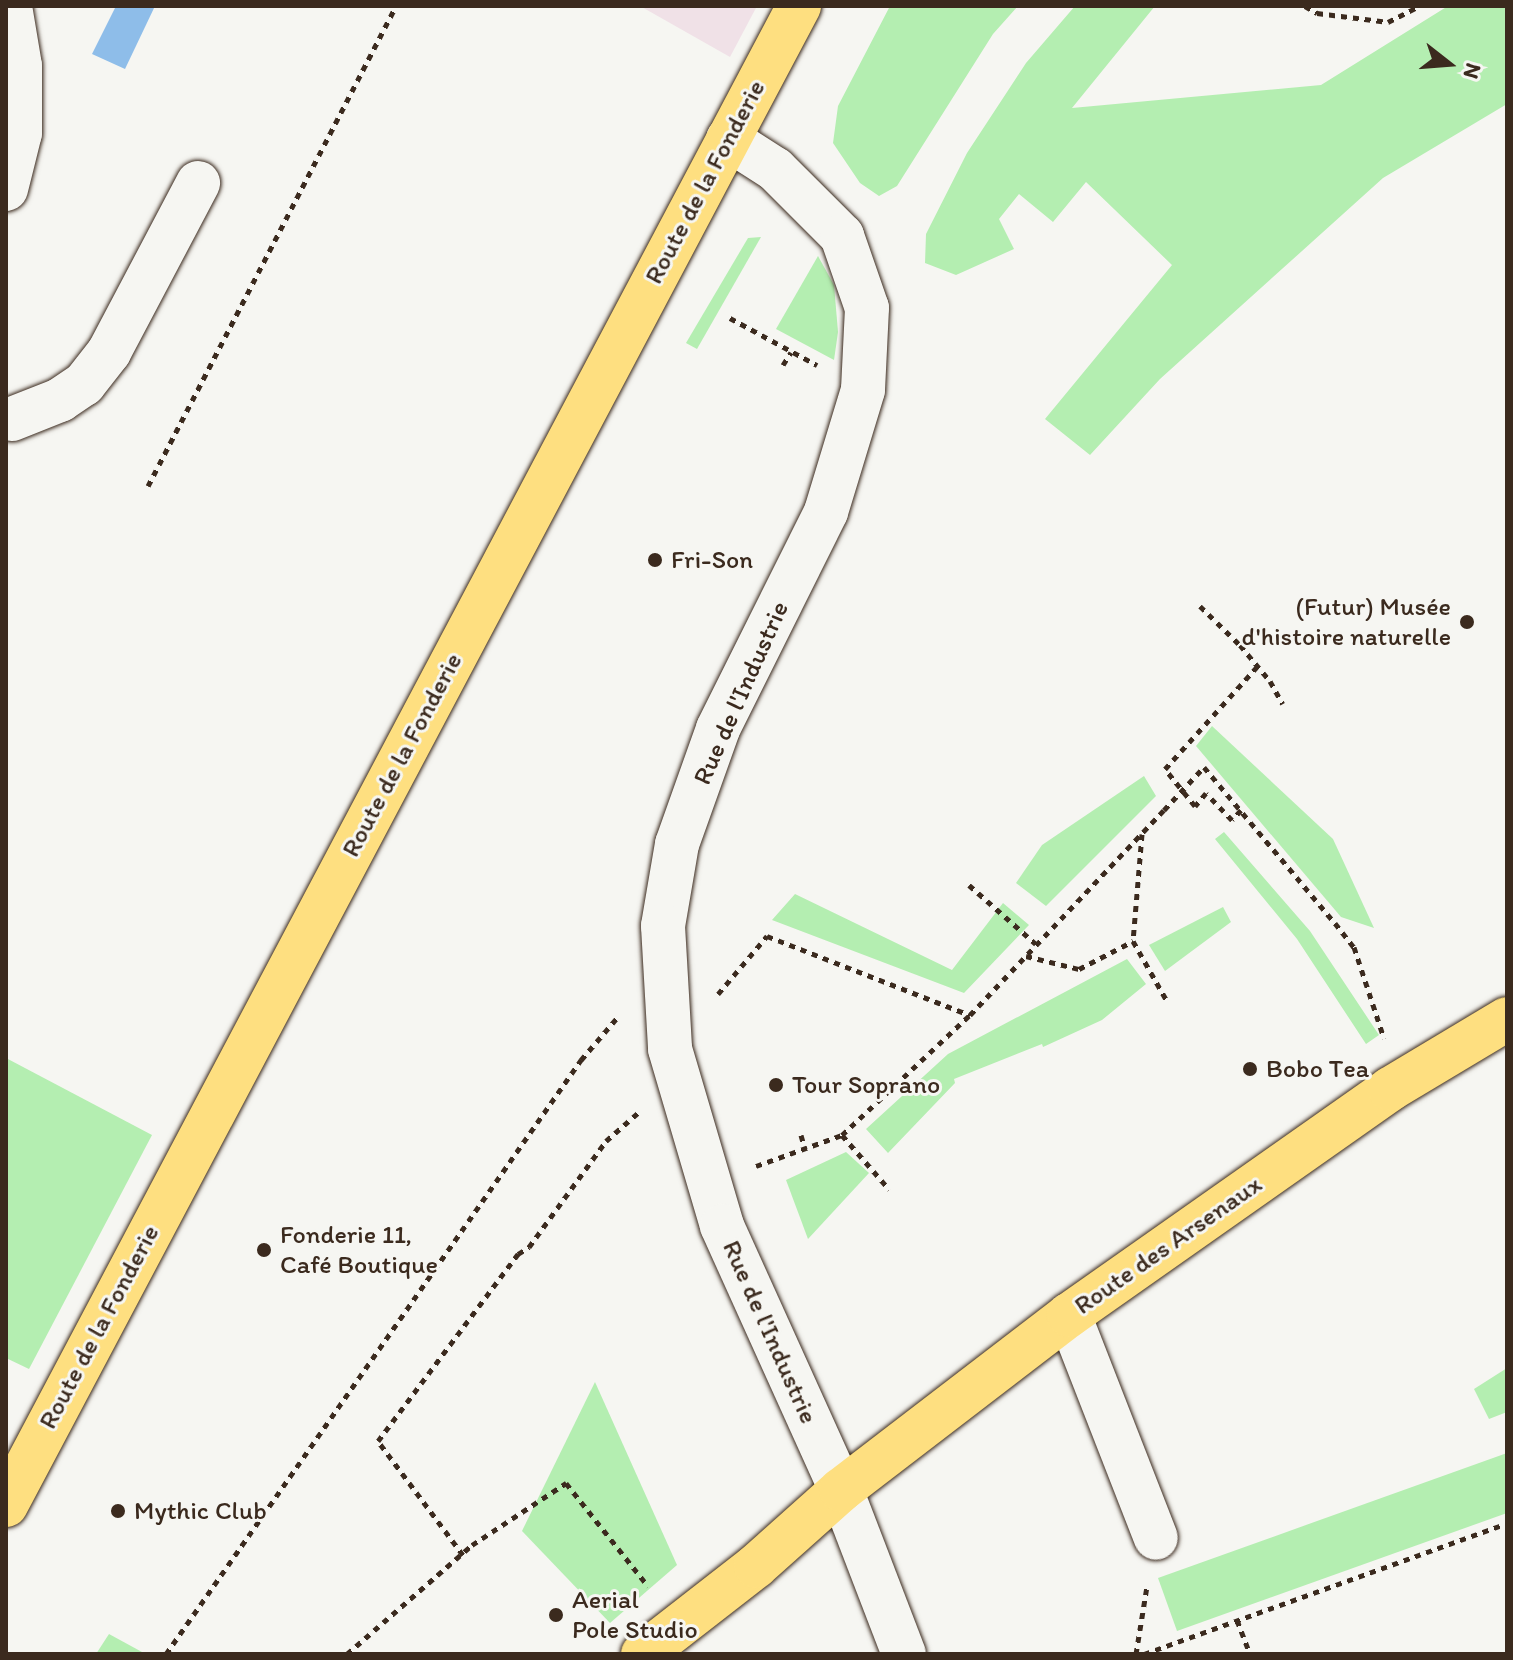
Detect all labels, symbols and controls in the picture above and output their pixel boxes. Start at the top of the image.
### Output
north arrow [1409,24,1489,104]
text: N [1457,60,1488,82]
street label: Route de la Fonderie [638,75,772,289]
place label: Fri-Son [671,544,753,576]
marker: Fri-Son [646,551,664,569]
place label: (Futur) Musée d'histoire naturelle [1240,591,1451,652]
street label: Rue de l'Industrie [687,597,795,789]
marker: (Futur) Musée d'histoire naturelle [1458,613,1476,631]
street label: Route de la Fonderie [335,648,469,862]
place label: Bobo Tea [1266,1053,1366,1085]
marker: Bobo Tea [1241,1060,1259,1078]
place label: Tour Soprano [792,1069,940,1101]
marker: Tour Soprano [767,1076,785,1094]
street label: Route des Arsenaux [1069,1169,1267,1321]
place label: Fonderie 11, Café Boutique [280,1219,438,1280]
street label: Route de la Fonderie [32,1220,166,1434]
street label: Rue de l'Industrie [716,1236,824,1428]
marker: Fonderie 11, Café Boutique [255,1241,273,1259]
place label: Mythic Club [134,1495,267,1527]
marker: Mythic Club [109,1502,127,1520]
place label: Aerial Pole Studio [572,1584,697,1646]
marker: Aerial Pole Studio [547,1606,565,1624]

